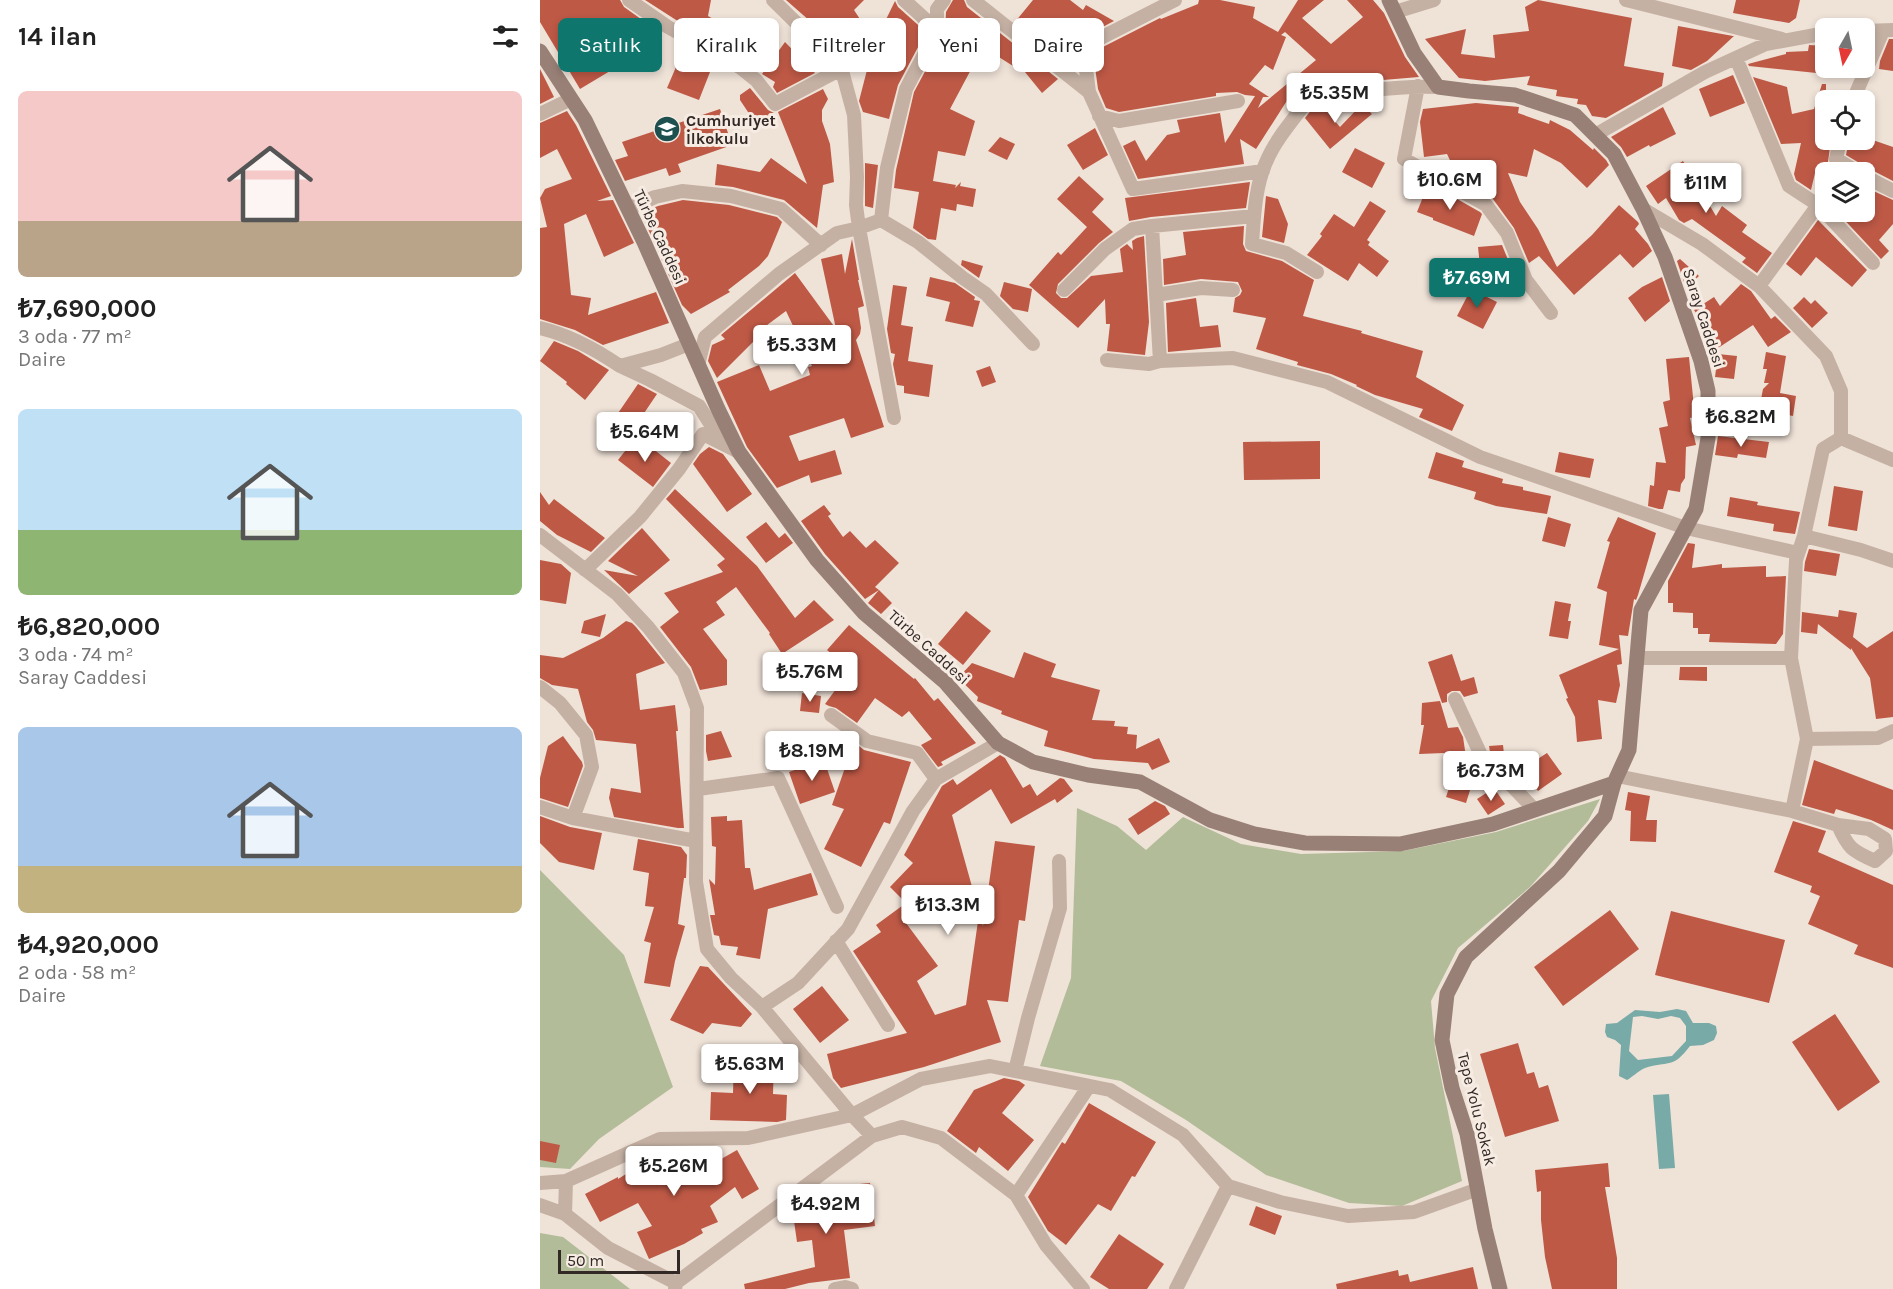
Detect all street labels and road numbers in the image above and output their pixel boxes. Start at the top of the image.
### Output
street label: Türbe Caddesi [630,186,690,288]
street label: Saray Caddesi [1679,266,1729,370]
street label: Türbe Caddesi [884,606,974,688]
street label: Tepe Yolu Sokak [1454,1050,1500,1168]

